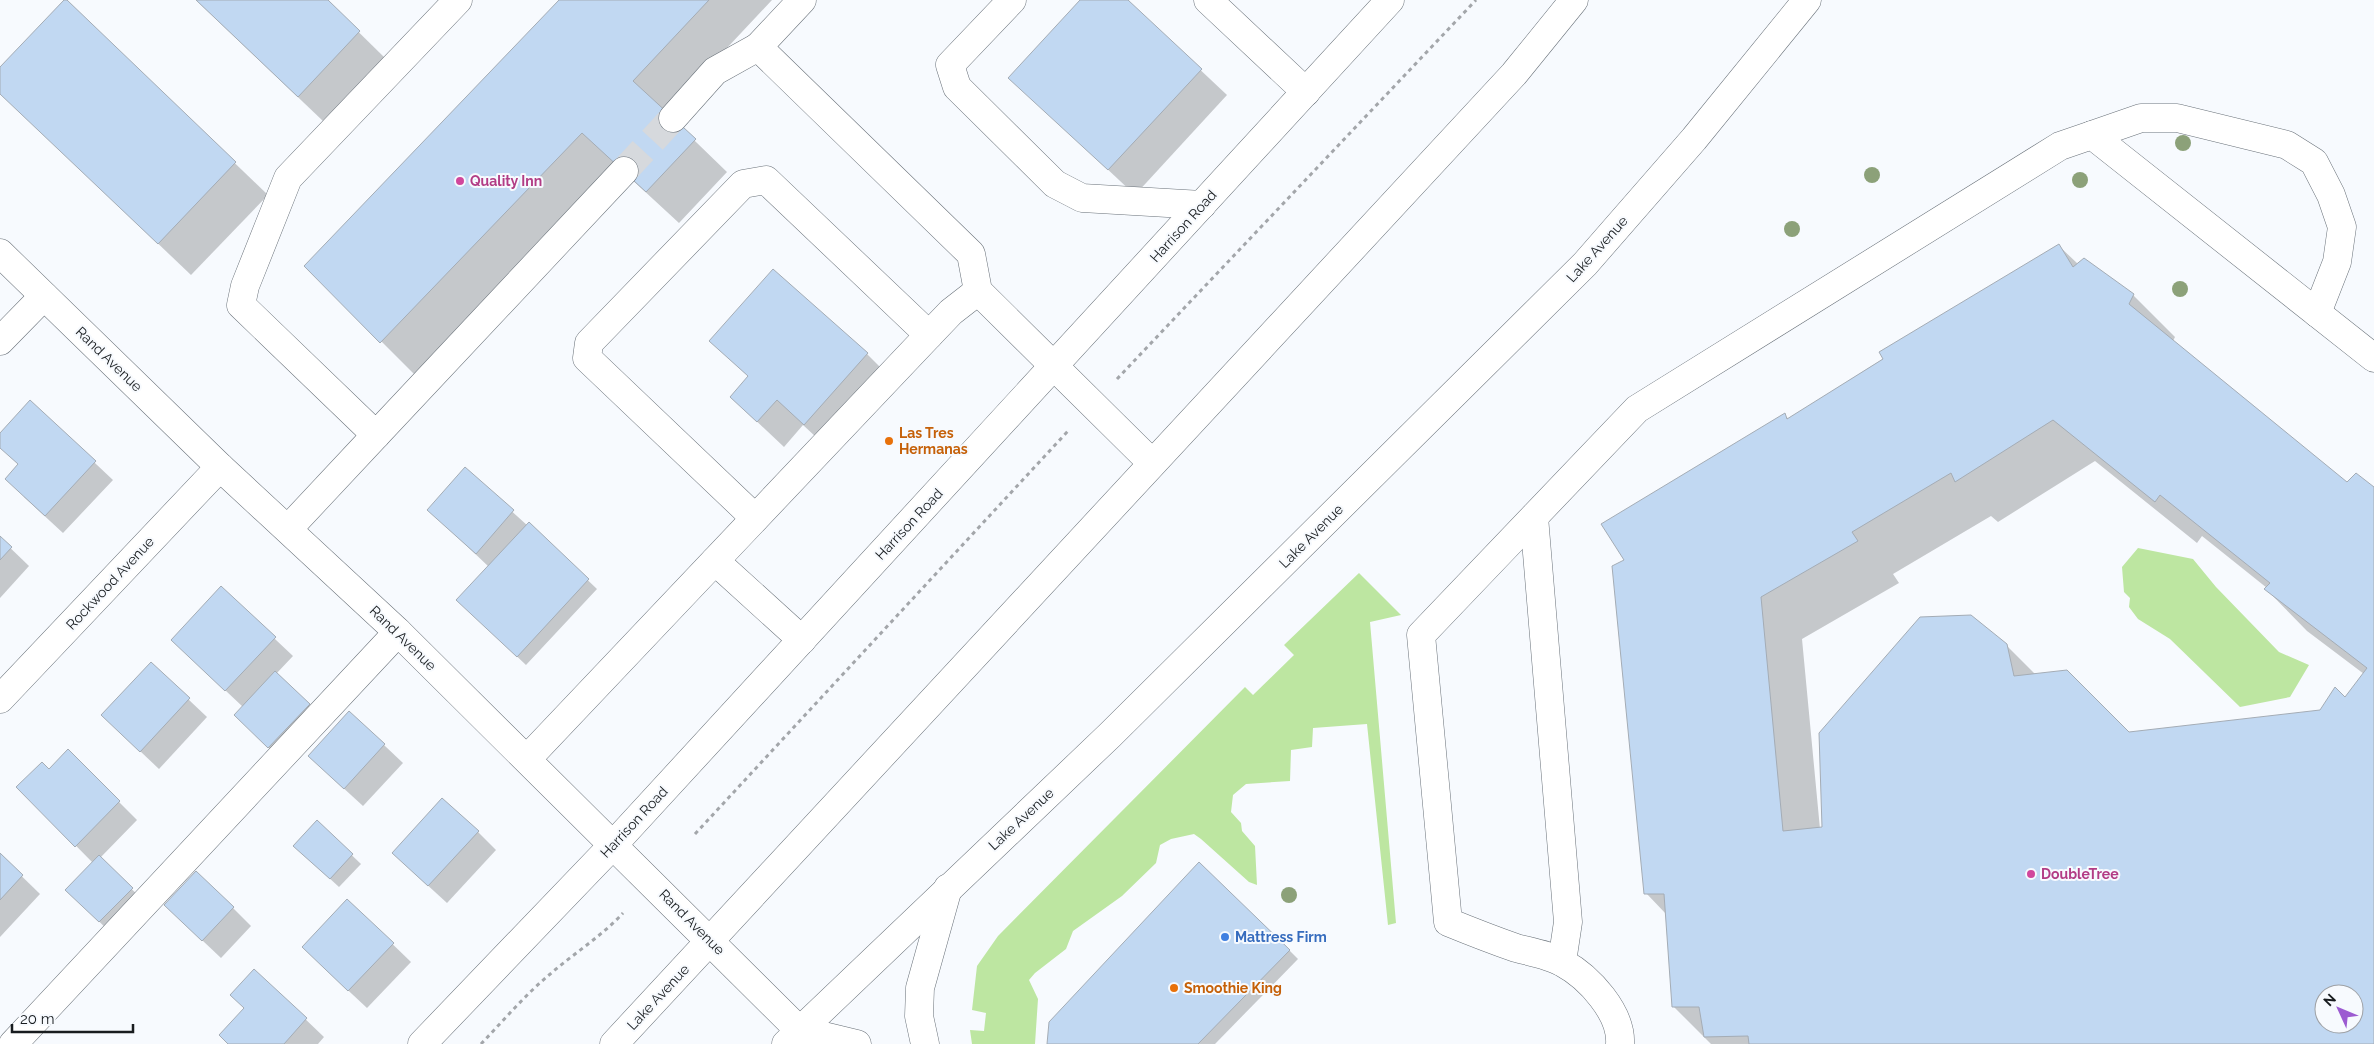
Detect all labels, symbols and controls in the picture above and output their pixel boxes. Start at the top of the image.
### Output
place label: Quality Inn [470,173,542,189]
marker: Quality Inn [454,175,466,187]
street label: Harrison Road [1147,187,1219,265]
street label: Lake Avenue [1563,213,1631,285]
street label: Rand Avenue [73,323,145,395]
place label: Las Tres Hermanas [899,425,968,457]
marker: Las Tres Hermanas [883,435,895,447]
street label: Harrison Road [872,485,946,563]
street label: Lake Avenue [1276,501,1346,571]
street label: Rockwood Avenue [63,533,157,633]
street label: Rand Avenue [367,602,439,674]
street label: Harrison Road [597,783,671,861]
street label: Lake Avenue [985,785,1057,853]
place label: DoubleTree [2041,866,2119,882]
marker: DoubleTree [2025,868,2037,880]
street label: Rand Avenue [656,886,728,958]
place label: Mattress Firm [1235,929,1327,945]
marker: Mattress Firm [1219,931,1231,943]
street label: Lake Avenue [624,961,692,1033]
place label: Smoothie King [1184,980,1282,996]
marker: Smoothie King [1168,982,1180,994]
north arrow [2314,984,2364,1034]
text: N [2320,991,2339,1009]
scale bar [12,1002,134,1034]
text: 20 m [20,1010,55,1028]

